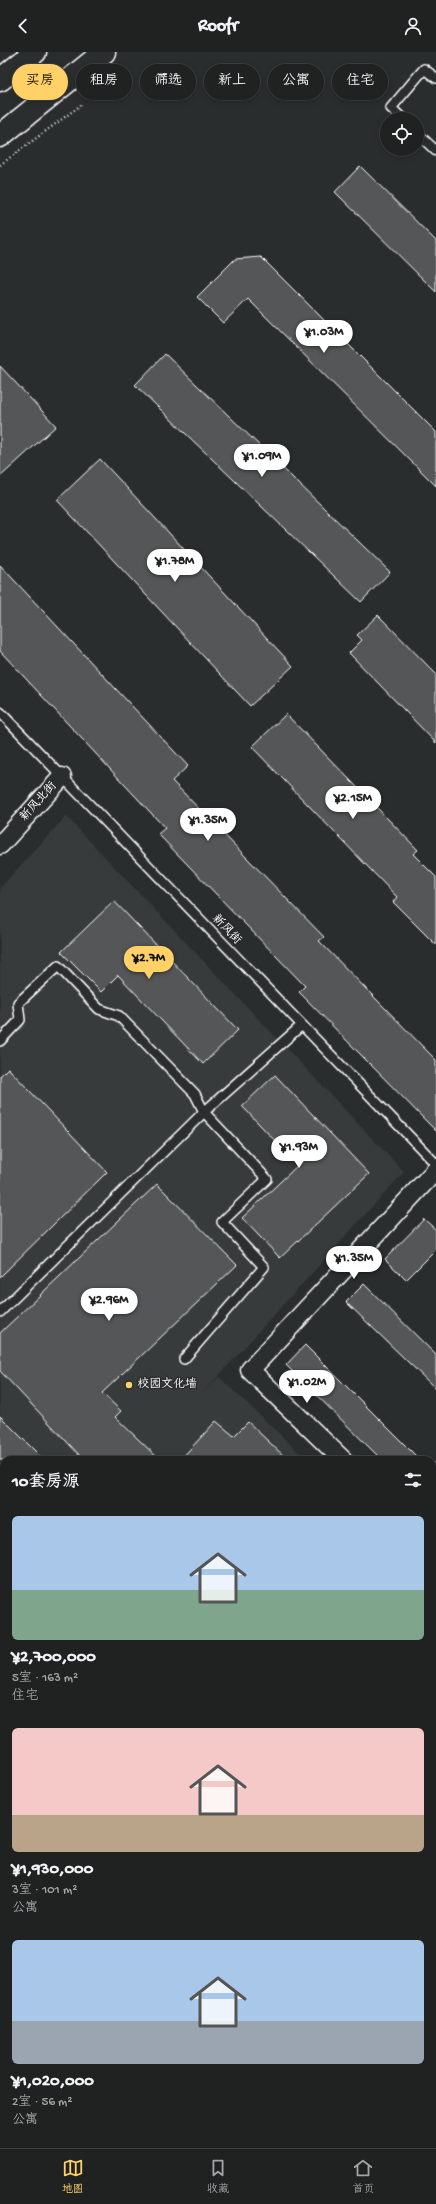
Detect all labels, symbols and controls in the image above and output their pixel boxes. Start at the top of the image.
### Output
icon: back [12,15,34,37]
icon: person [402,15,424,37]
text: Roofr [198,16,238,37]
chip: 买房 [12,64,68,100]
chip: 租房 [76,64,132,100]
chip: 筛选 [140,64,196,100]
chip: 新上 [204,64,260,100]
chip: 公寓 [268,64,324,100]
chip: 住宅 [332,64,388,100]
map controls [380,112,424,156]
button: locate [380,112,424,156]
pin: ¥1.03M [291,320,357,354]
text: ¥1.03M [305,325,343,340]
pin: ¥1.09M [229,444,295,478]
text: ¥1.09M [243,449,281,464]
pin: ¥1.78M [142,549,208,583]
text: ¥1.78M [156,554,194,569]
street label: 新风北街 [17,779,60,825]
pin: ¥2.15M [320,786,386,820]
text: ¥2.15M [334,791,372,806]
pin: ¥1.35M [175,808,241,842]
text: ¥1.35M [189,813,227,828]
street label: 新风街 [208,911,244,948]
pin: ¥2.7M [121,946,177,980]
text: ¥2.7M [133,951,165,966]
pin: ¥1.93M [266,1135,332,1169]
text: ¥1.93M [280,1140,318,1155]
pin: ¥1.35M [321,1246,387,1280]
text: ¥1.35M [335,1251,373,1266]
pin: ¥2.96M [76,1288,142,1322]
text: ¥2.96M [90,1293,128,1308]
pin: ¥1.02M [274,1370,340,1404]
text: ¥1.02M [288,1375,326,1390]
place label: 校园文化墙 [137,1377,197,1392]
marker: 校园文化墙 [124,1380,134,1390]
icon: filters [402,1469,424,1491]
text: 10套房源 [12,1473,80,1493]
icon: home [182,1542,254,1614]
text: ¥2,700,000 [12,1648,96,1668]
text: 5室 · 163 m² [12,1671,78,1686]
text: 住宅 [12,1689,38,1704]
icon: home [182,1754,254,1826]
text: ¥1,930,000 [12,1860,93,1880]
text: 3室 · 101 m² [12,1883,77,1898]
text: 公寓 [12,1901,38,1916]
icon: home [182,1966,254,2038]
text: ¥1,020,000 [12,2072,94,2092]
text: 2室 · 56 m² [12,2095,73,2110]
text: 公寓 [12,2113,38,2128]
tab: 地图 [62,2157,84,2196]
tab: 收藏 [207,2157,229,2196]
tab: 首页 [352,2157,374,2196]

